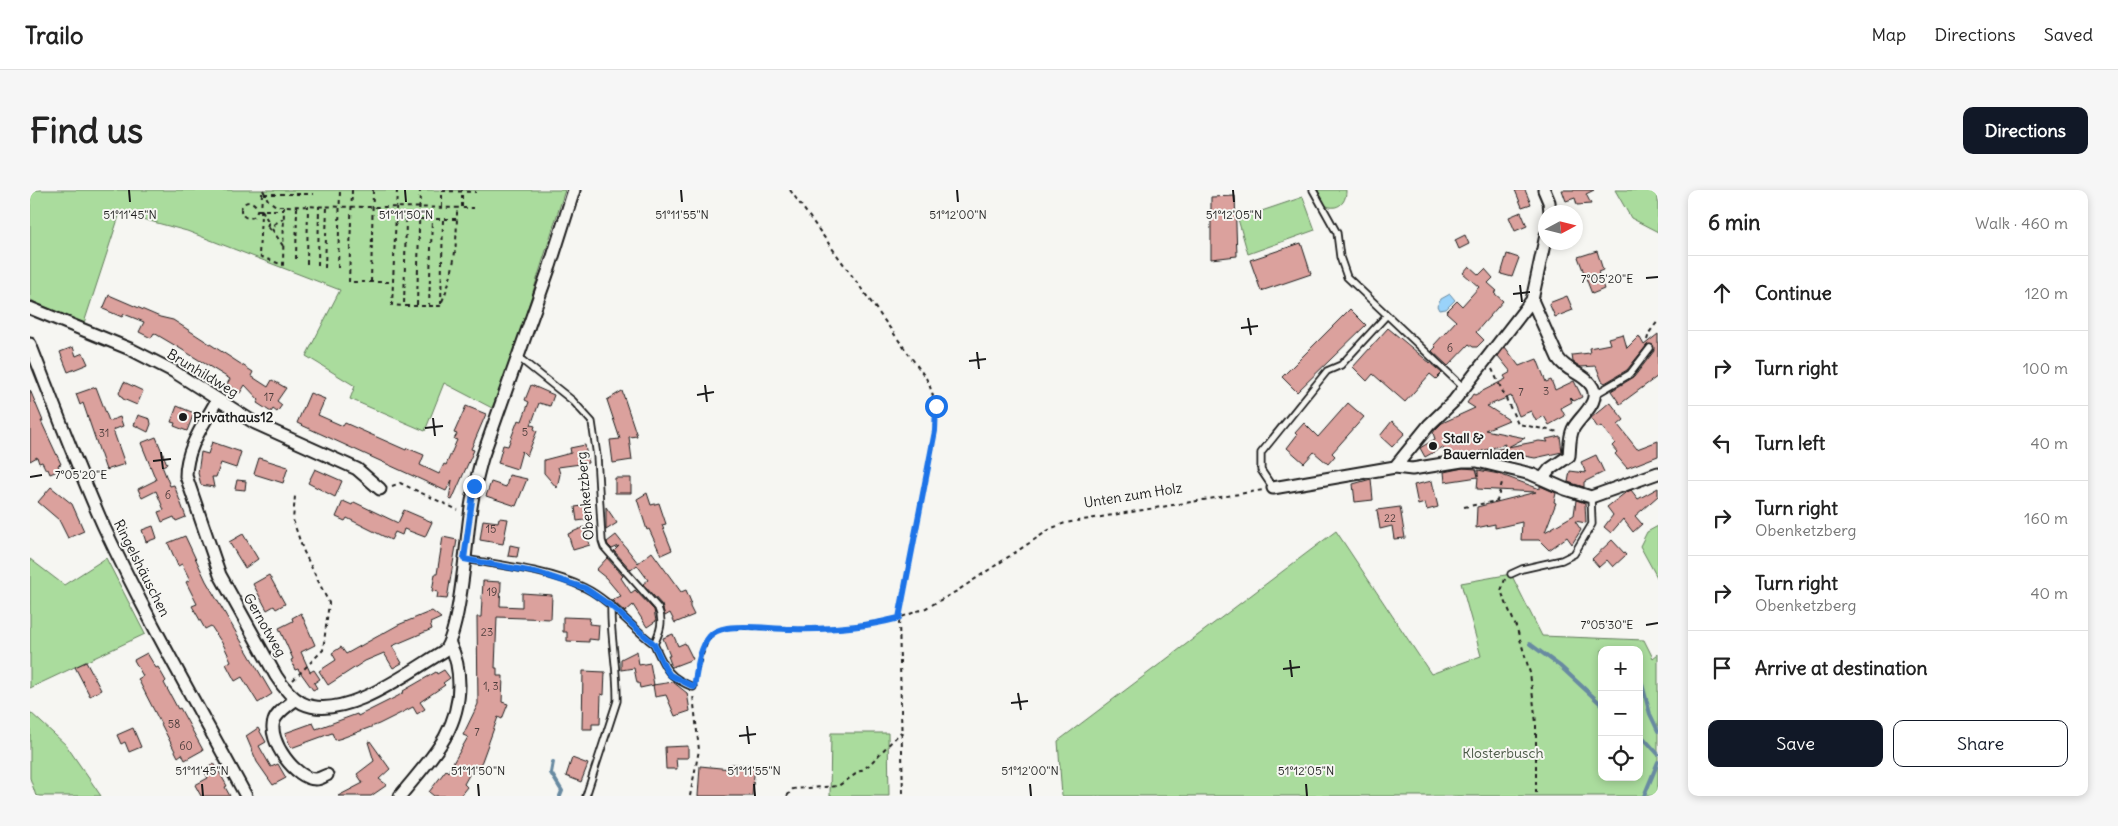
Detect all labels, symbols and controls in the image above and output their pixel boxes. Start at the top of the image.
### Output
text: Trailo [25,20,83,50]
text: Map [1871,23,1906,46]
text: Directions [1934,23,2016,46]
text: Saved [2044,23,2093,46]
button: Directions [1963,107,2088,154]
text: Find us [30,108,143,152]
north arrow [1538,205,1583,250]
text: 51°11'45"N [103,207,157,222]
text: 51°11'50"N [379,207,433,222]
text: 51°11'55"N [655,207,709,222]
text: 51°12'00"N [929,207,987,222]
text: 51°12'05"N [1206,207,1262,222]
text: 6 min [1708,209,1760,236]
text: Walk · 460 m [1975,213,2068,233]
text: 7°05'20"E [1581,271,1633,286]
icon: ahead [1708,279,1736,307]
text: Continue [1755,281,1832,305]
text: 120 m [2025,283,2068,303]
house number: 6 [1447,341,1453,355]
street label: Brunhildweg [164,345,242,401]
icon: right [1708,354,1736,382]
text: Turn right [1755,356,1838,380]
text: 100 m [2023,358,2068,378]
house number: 3 [1543,384,1549,398]
house number: 7 [1518,385,1524,399]
house number: 17 [264,390,274,404]
route start [925,395,948,418]
place label: Privathaus12 [193,408,274,426]
marker: Privathaus12 [177,411,189,423]
house number: 5 [522,425,528,439]
house number: 31 [99,426,109,440]
place label: Stall & Bauernladen [1443,429,1524,463]
icon: left [1708,429,1736,457]
text: Turn left [1755,431,1825,455]
text: 40 m [2030,433,2068,453]
marker: Stall & Bauernladen [1427,440,1439,452]
street label: Obenketzberg [572,451,598,541]
text: 7°05'20"E [55,467,107,482]
route end [463,475,486,498]
street label: Unten zum Holz [1083,478,1184,512]
house number: 6 [165,488,171,502]
text: Turn right [1755,496,1838,520]
icon: right [1708,504,1736,532]
text: 160 m [2024,508,2068,528]
house number: 22 [1384,511,1396,525]
street label: Ringelshäuschen [110,517,174,619]
text: Obenketzberg [1755,520,1857,540]
house number: 15 [486,522,496,536]
text: Turn right [1755,571,1838,595]
icon: right [1708,579,1736,607]
text: 40 m [2030,583,2068,603]
house number: 19 [487,585,497,599]
street label: Gernotweg [240,590,290,660]
text: Obenketzberg [1755,595,1857,615]
text: 7°05'30"E [1581,617,1633,632]
house number: 23 [481,625,493,639]
map controls [1598,646,1643,781]
button: + [1598,646,1643,691]
icon: arrive [1708,654,1736,682]
text: Arrive at destination [1755,656,1928,680]
house number: 1, 3 [483,679,499,693]
button: − [1598,691,1643,736]
house number: 58 [168,717,180,731]
button: Save [1708,720,1883,767]
button: Share [1893,720,2068,767]
house number: 7 [474,725,480,739]
button: locate [1598,736,1643,781]
house number: 60 [179,739,193,753]
park label: Klosterbusch [1462,744,1544,762]
text: 51°11'45"N [175,763,229,778]
text: 51°11'50"N [451,763,505,778]
text: 51°11'55"N [727,763,781,778]
text: 51°12'00"N [1001,763,1059,778]
text: 51°12'05"N [1278,763,1334,778]

